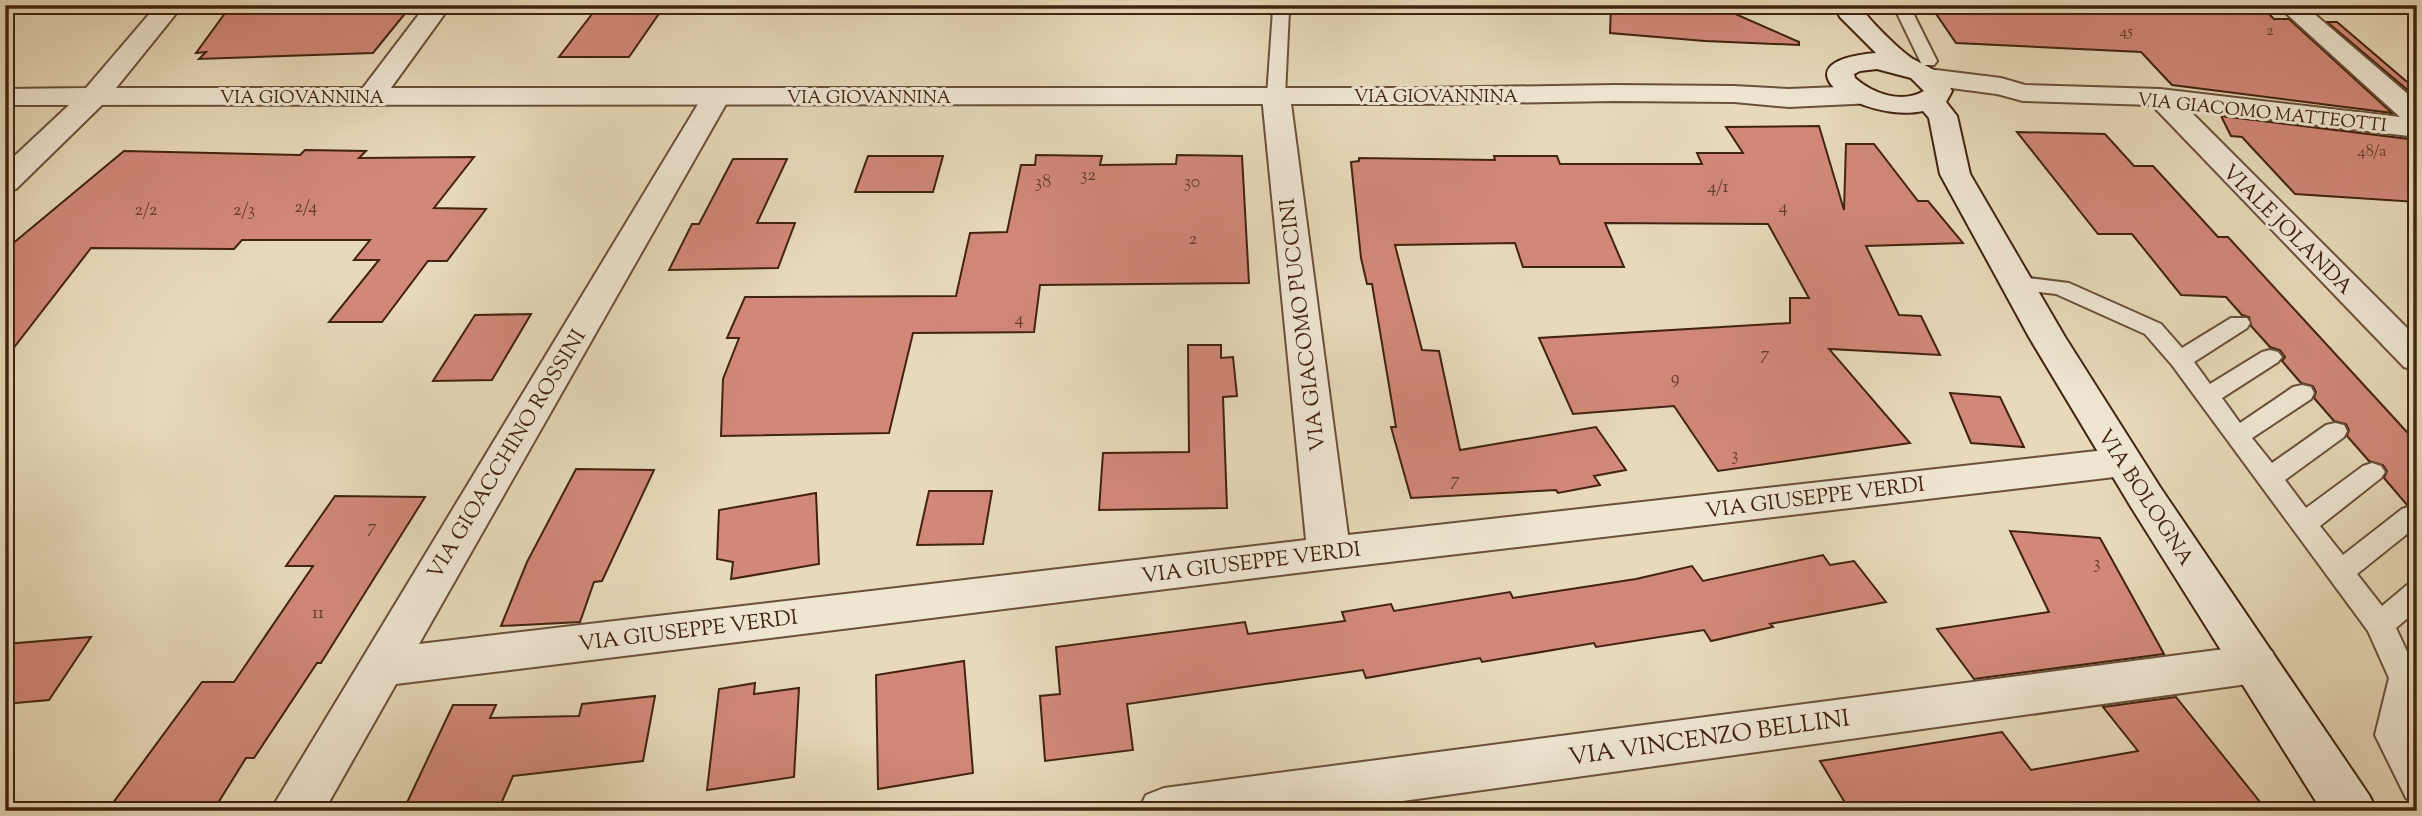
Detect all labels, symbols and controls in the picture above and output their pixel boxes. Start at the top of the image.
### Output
house number: 2 [2266,20,2274,43]
house number: 45 [2119,21,2133,44]
street label: VIA GIOVANNINA [1354,85,1519,111]
street label: VIA GIOVANNINA [220,86,385,112]
street label: VIA GIOVANNINA [787,86,952,112]
street label: VIA GIACOMO MATTEOTTI [2136,88,2388,140]
house number: 48/a [2358,141,2387,164]
street label: VIALE JOLANDA [2215,158,2359,302]
house number: 32 [1080,163,1096,189]
house number: 38 [1035,170,1051,196]
house number: 30 [1184,170,1200,196]
house number: 4/1 [1707,175,1729,201]
house number: 2/4 [295,195,317,221]
house number: 4 [1778,195,1788,221]
street label: VIA GIACOMO PUCCINI [1274,196,1334,453]
house number: 2/2 [135,198,158,224]
house number: 2/3 [233,198,255,224]
house number: 2 [1189,227,1198,253]
house number: 4 [1014,307,1024,333]
street label: VIA GIOACCHINO ROSSINI [421,324,594,586]
house number: 7 [1760,342,1770,368]
house number: 9 [1671,366,1680,392]
street label: VIA BOLOGNA [2089,424,2200,572]
house number: 3 [1731,443,1739,469]
house number: 7 [1450,468,1460,494]
street label: VIA GIUSEPPE VERDI [1704,471,1927,527]
house number: 7 [367,515,377,541]
street label: VIA GIUSEPPE VERDI [1140,536,1363,592]
house number: 3 [2093,551,2101,577]
house number: 11 [312,601,324,627]
street label: VIA GIUSEPPE VERDI [577,604,800,660]
street label: VIA VINCENZO BELLINI [1566,702,1852,776]

